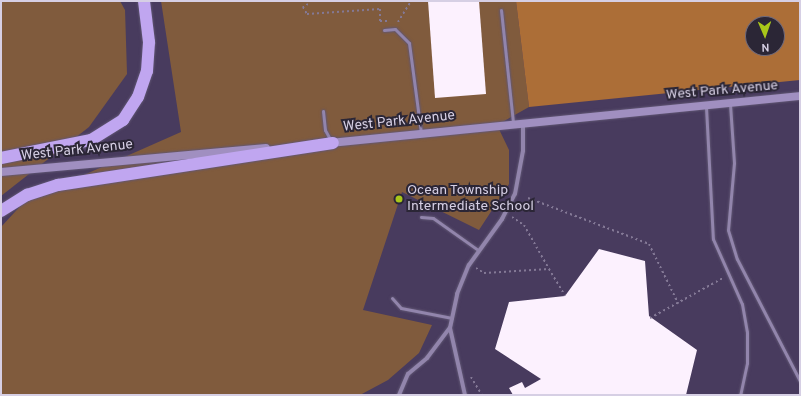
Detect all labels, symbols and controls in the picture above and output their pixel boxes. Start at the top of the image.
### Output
north arrow [745,16,785,56]
text: N [761,40,770,54]
street label: West Park Avenue [665,78,779,104]
street label: West Park Avenue [342,108,456,136]
street label: West Park Avenue [20,137,134,165]
place label: Ocean Township Intermediate School [407,183,534,216]
marker: Ocean Township Intermediate School [394,194,404,204]

